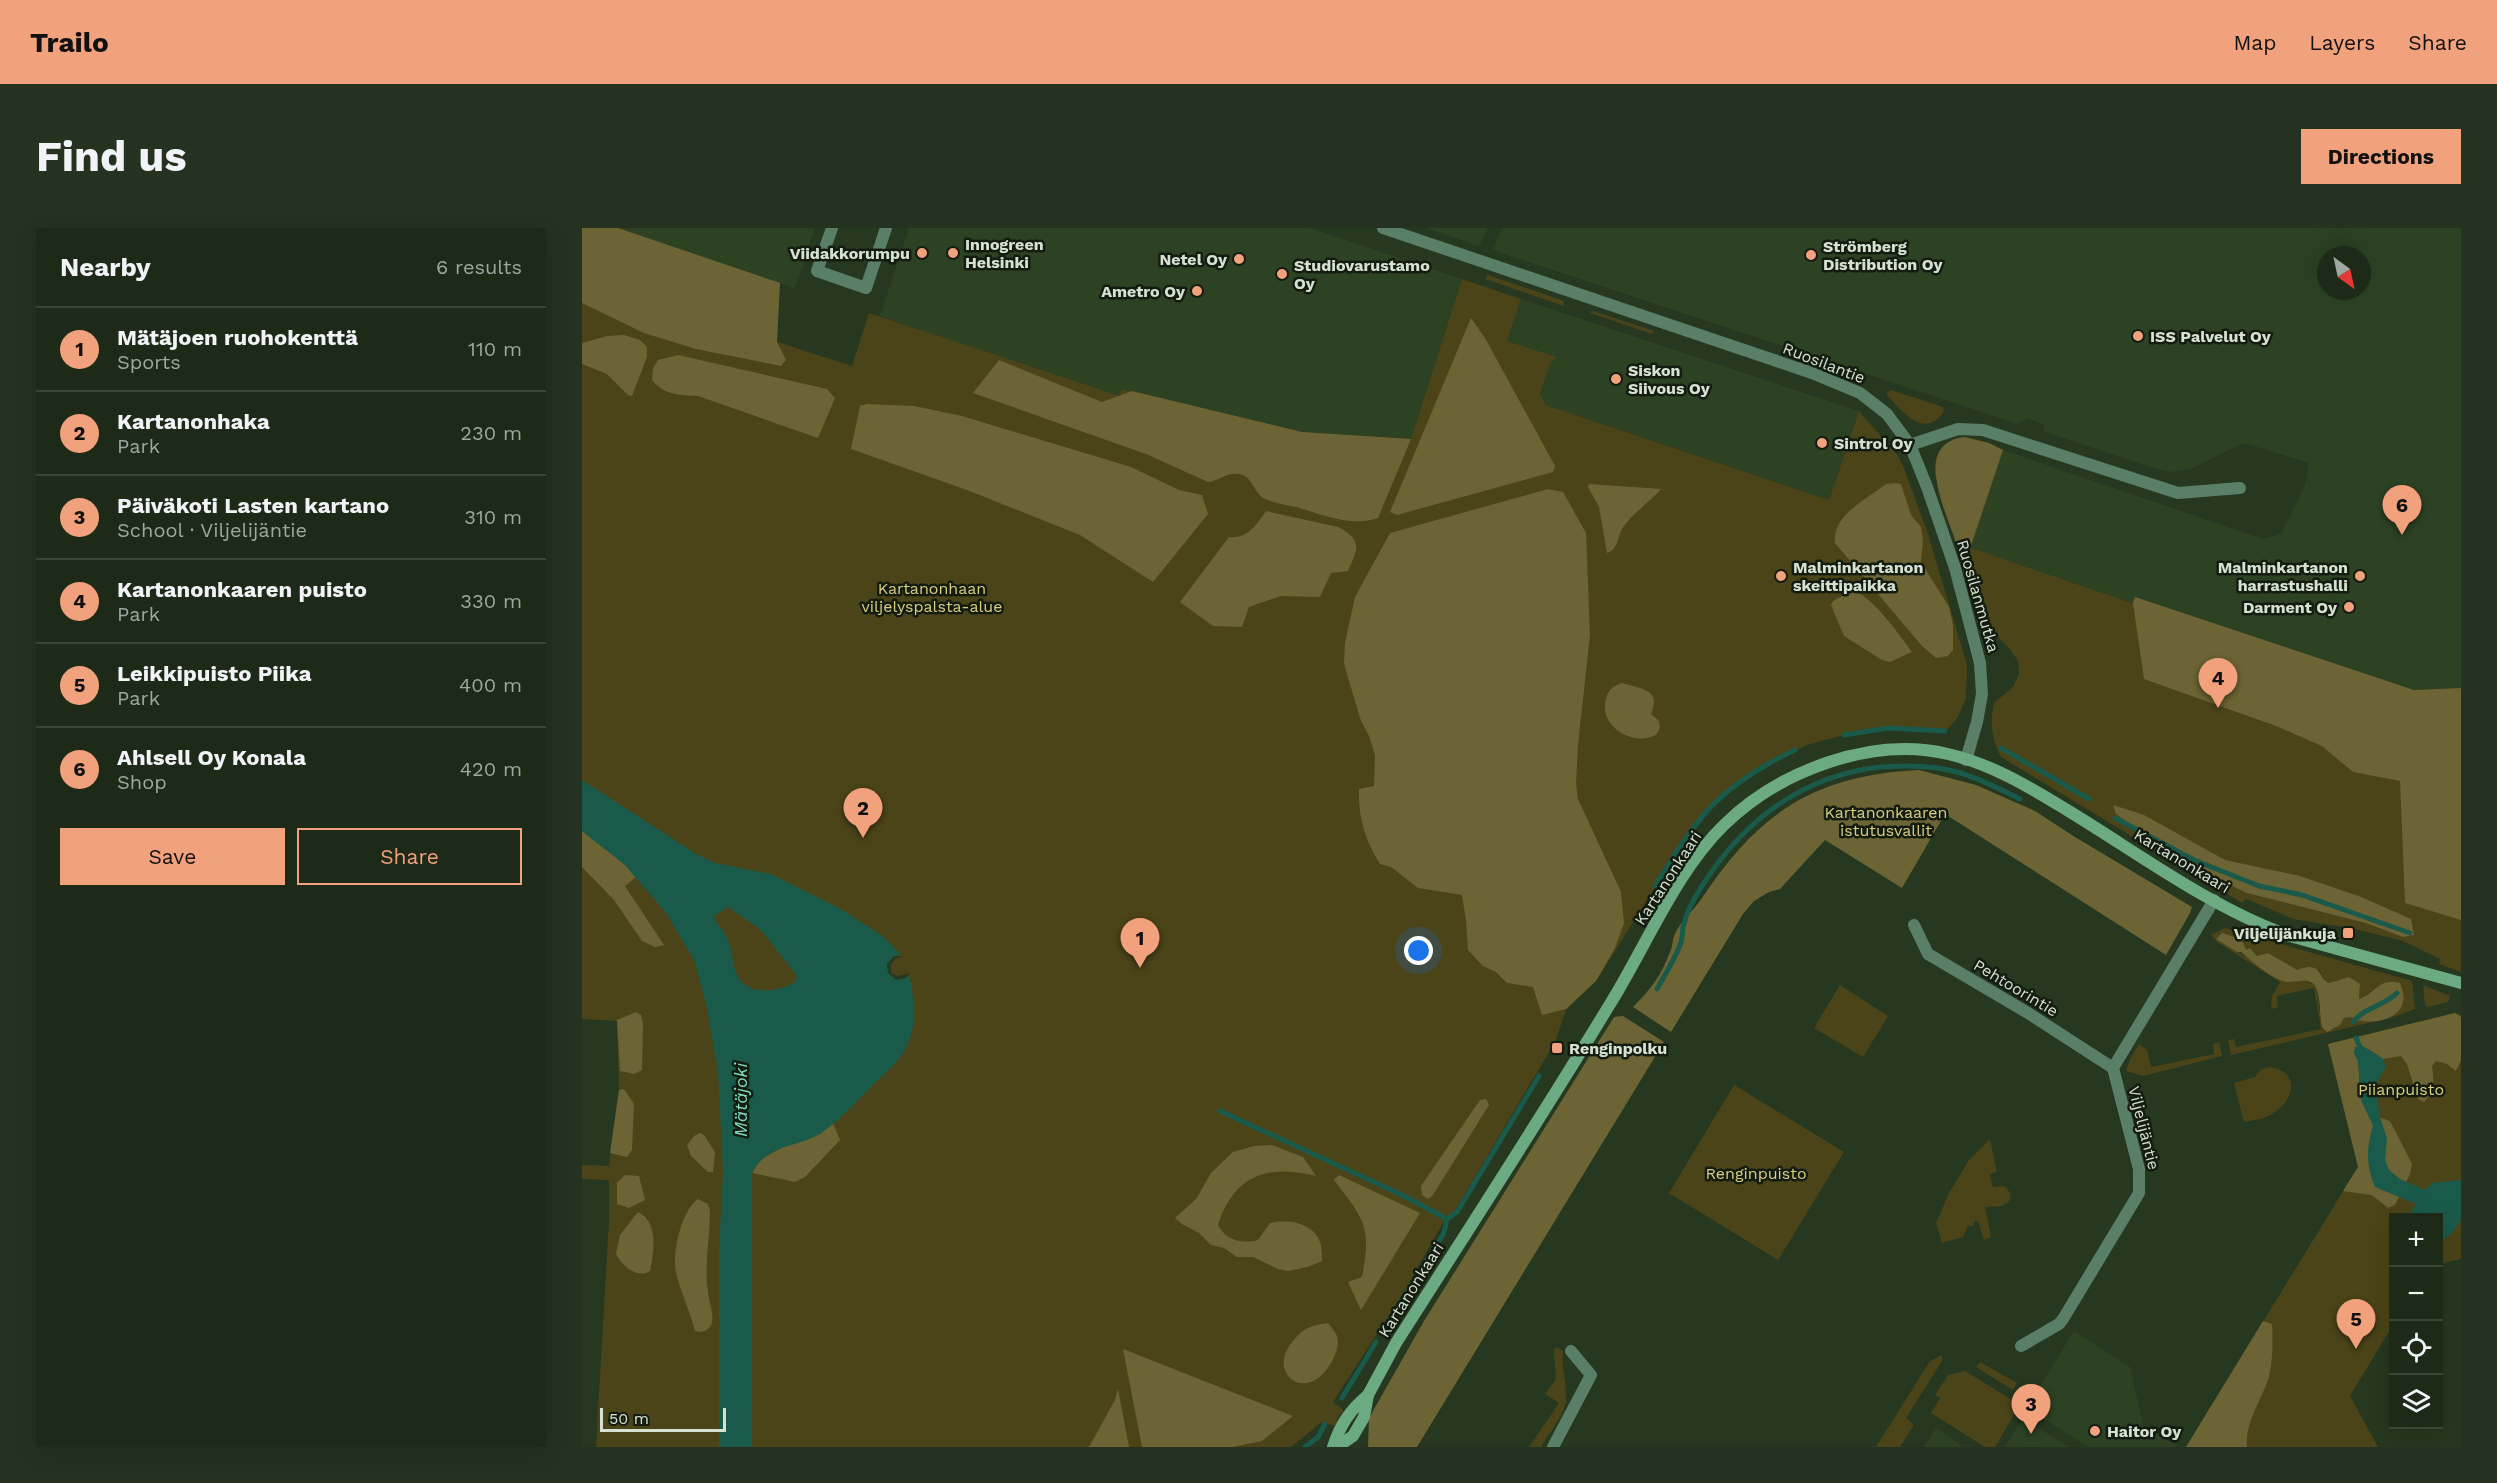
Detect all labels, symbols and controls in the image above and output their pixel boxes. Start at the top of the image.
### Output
text: Trailo [30,26,109,59]
text: Map [2233,30,2276,55]
text: Layers [2309,30,2375,55]
text: Share [2408,30,2467,55]
button: Directions [2301,129,2461,184]
text: Find us [36,132,187,181]
place label: Innogreen Helsinki [965,235,1044,272]
place label: Strömberg Distribution Oy [1823,237,1944,274]
place label: Viidakkorumpu [790,244,910,263]
marker: Viidakkorumpu [915,246,929,260]
marker: Innogreen Helsinki [946,246,960,260]
north arrow [2317,246,2371,300]
marker: Strömberg Distribution Oy [1804,248,1818,262]
place label: Netel Oy [1159,250,1228,269]
text: Nearby [60,252,151,282]
marker: Netel Oy [1232,252,1246,266]
text: 6 results [436,255,522,279]
place label: Studiovarustamo Oy [1294,256,1430,293]
marker: Studiovarustamo Oy [1275,267,1289,281]
place label: Ametro Oy [1101,282,1186,301]
marker: Ametro Oy [1190,284,1204,298]
text: Mätäjoen ruohokenttä [117,325,358,350]
place label: ISS Palvelut Oy [2150,327,2272,346]
marker: ISS Palvelut Oy [2131,329,2145,343]
text: 1 [75,337,84,361]
text: 110 m [468,337,522,361]
street label: Ruosilantie [1780,339,1868,387]
text: Sports [117,350,181,374]
place label: Siskon Siivous Oy [1628,361,1711,398]
marker: Siskon Siivous Oy [1609,372,1623,386]
text: Kartanonhaka [117,409,270,434]
text: 2 [74,421,85,445]
text: 230 m [460,421,522,445]
text: Park [117,434,160,458]
place label: Sintrol Oy [1834,434,1914,453]
marker: Sintrol Oy [1815,436,1829,450]
pin: 6 [2382,486,2422,535]
text: Päiväkoti Lasten kartano [117,493,389,518]
text: 3 [74,505,85,529]
text: 310 m [464,505,522,529]
text: School · Viljelijäntie [117,518,307,542]
street label: Ruosilanmutka [1953,537,2003,655]
place label: Malminkartanon skeittipaikka [1793,558,1923,595]
place label: Malminkartanon harrastushalli [2218,558,2348,595]
marker: Malminkartanon skeittipaikka [1774,569,1788,583]
marker: Malminkartanon harrastushalli [2353,569,2367,583]
text: Kartanonkaaren puisto [117,577,367,602]
park label: Kartanonhaan viljelyspalsta-alue [862,579,1002,616]
text: 4 [73,589,86,613]
text: 330 m [460,589,522,613]
place label: Darment Oy [2243,598,2338,617]
marker: Darment Oy [2342,600,2356,614]
text: Park [117,602,160,626]
pin: 4 [2198,658,2238,708]
text: Leikkipuisto Piika [117,661,311,686]
text: 5 [74,673,85,697]
text: 400 m [459,673,522,697]
text: Park [117,686,160,710]
text: Ahlsell Oy Konala [117,745,306,770]
text: 6 [73,757,86,781]
text: 420 m [460,757,522,781]
text: Shop [117,770,167,794]
pin: 2 [844,788,882,838]
park label: Kartanonkaaren istutusvallit [1825,803,1947,840]
street label: Kartanonkaari [2131,825,2233,897]
street label: Kartanonkaari [1631,827,1705,929]
button: Save [60,828,285,885]
button: Share [297,828,522,885]
pin: 1 [1120,918,1160,968]
place label: Viljelijänkuja [2234,924,2337,943]
marker: Viljelijänkuja [2341,926,2355,940]
your location [1404,936,1433,965]
street label: Pehtoorintie [1970,955,2062,1021]
place label: Renginpolku [1569,1039,1667,1058]
marker: Renginpolku [1550,1041,1564,1055]
water label: Mätäjoki [730,1062,751,1137]
park label: Piianpuisto [2358,1080,2444,1099]
street label: Viljelijäntie [2124,1084,2164,1172]
park label: Renginpuisto [1705,1164,1807,1183]
map controls [2389,1213,2443,1429]
button: + [2389,1213,2443,1267]
street label: Kartanonkaari [1374,1239,1448,1341]
button: − [2389,1267,2443,1321]
pin: 5 [2336,1300,2376,1349]
button: locate [2389,1321,2443,1375]
button: layers [2389,1375,2443,1429]
pin: 3 [2012,1384,2050,1434]
scale bar [600,1405,726,1432]
text: 50 m [609,1409,649,1428]
place label: Haitor Oy [2107,1422,2182,1441]
marker: Haitor Oy [2088,1424,2102,1438]

